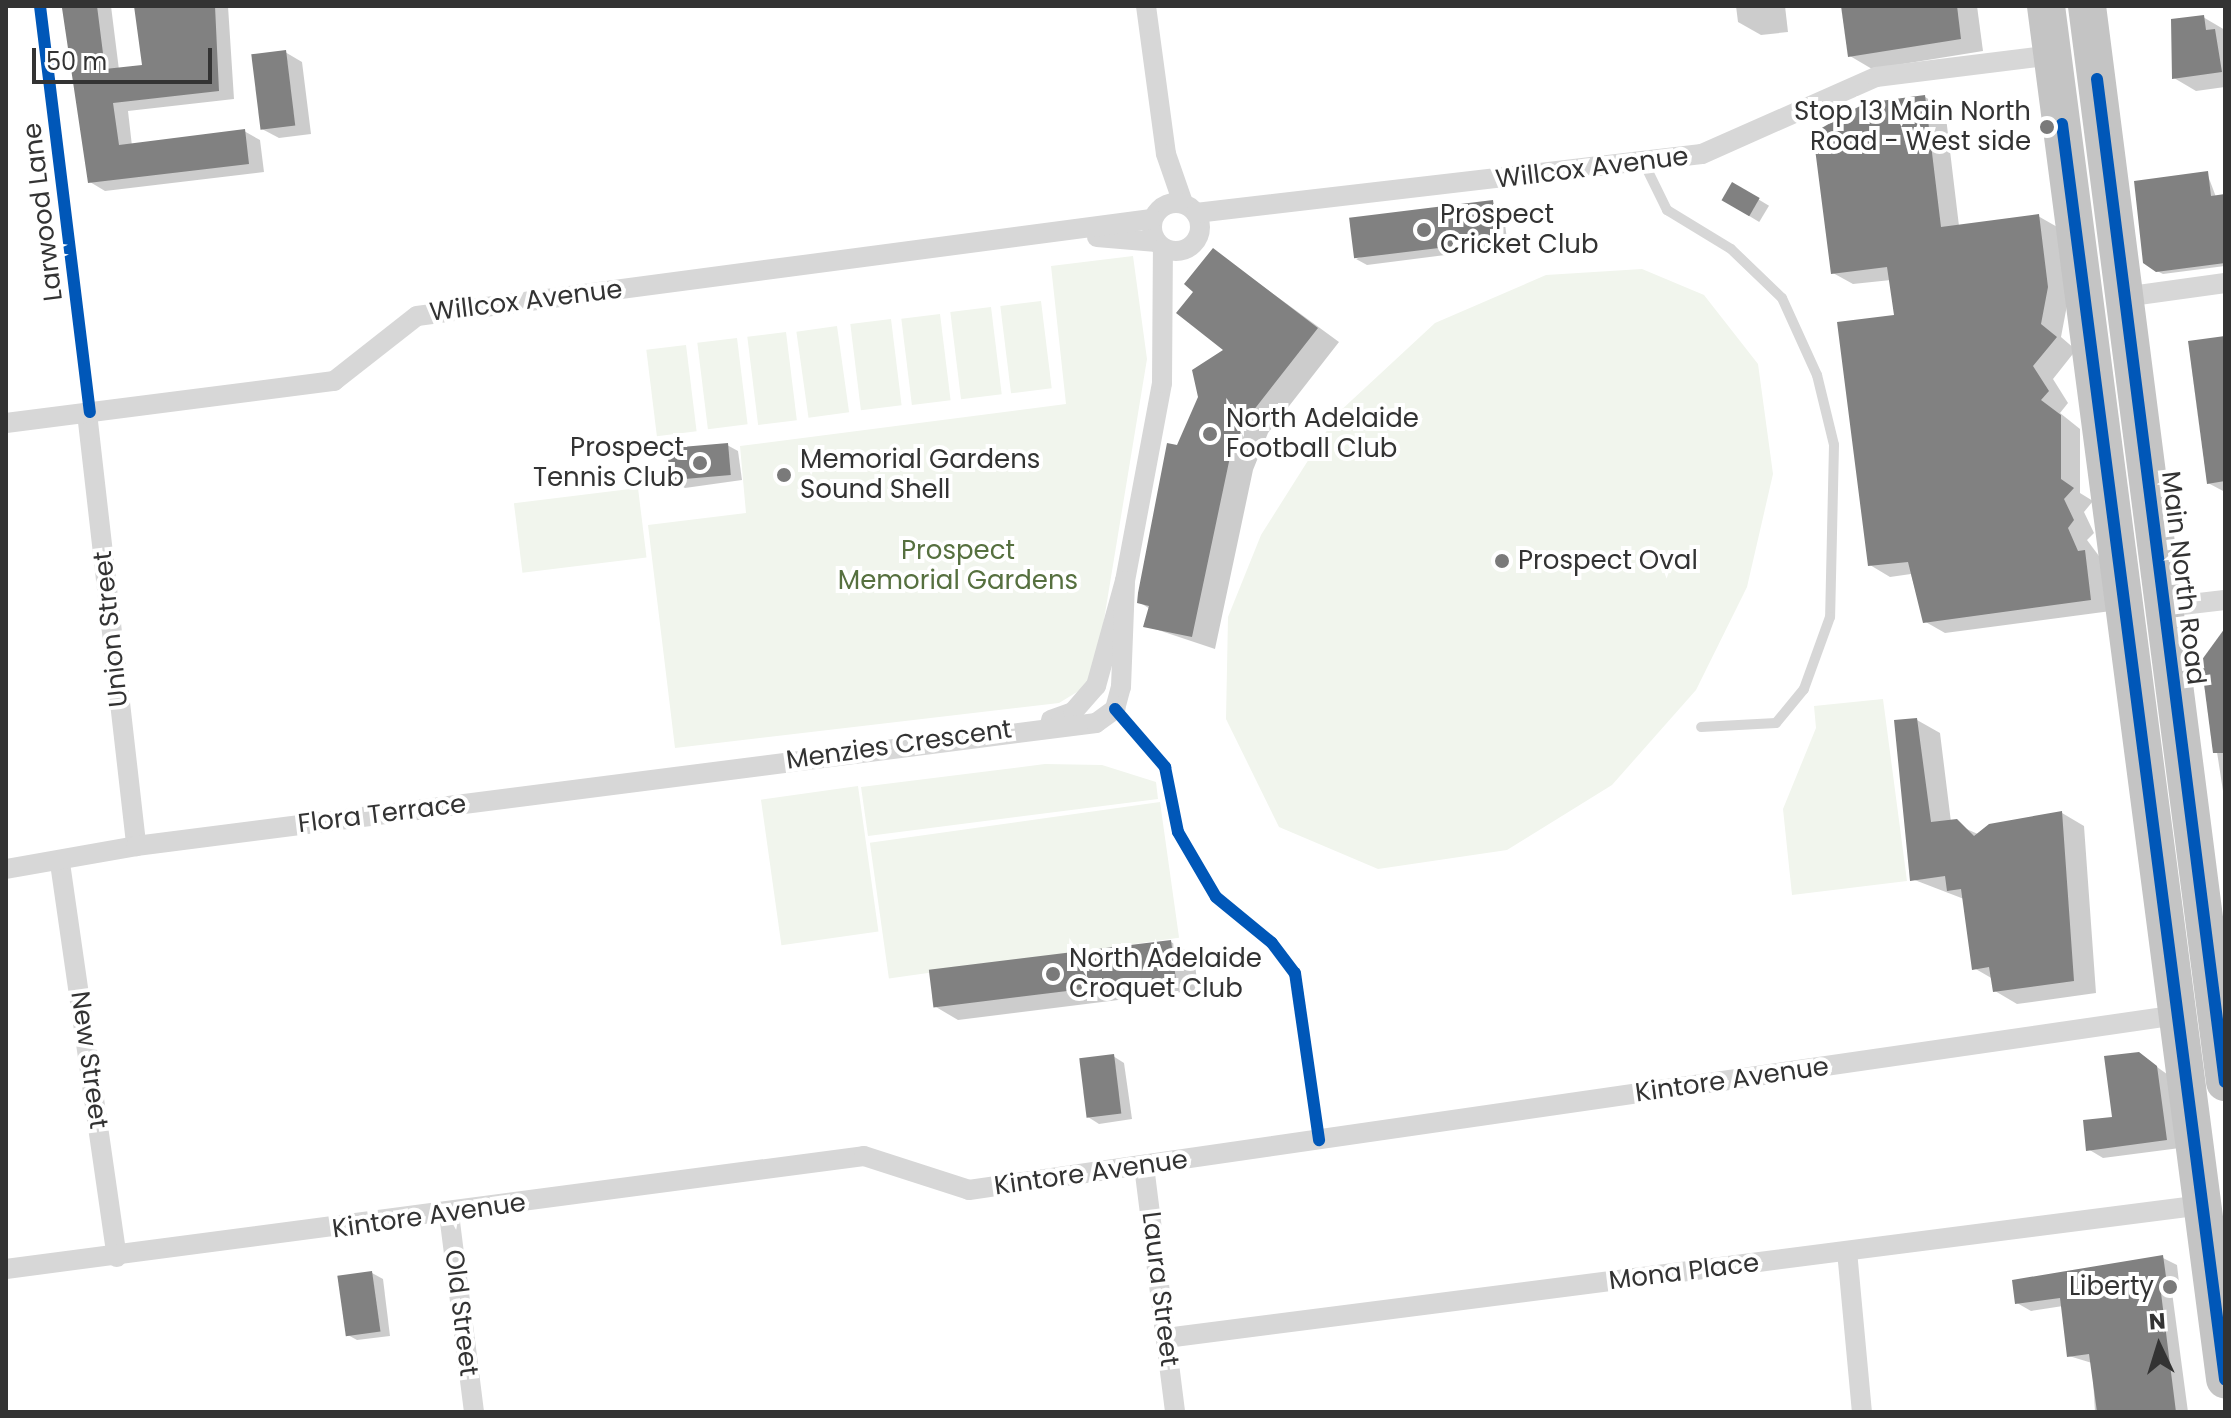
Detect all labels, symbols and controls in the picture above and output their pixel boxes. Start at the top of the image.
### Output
scale bar [36,32,216,82]
text: 50 m [46,45,107,78]
place label: Stop 13 Main North Road - West side [1794,96,2031,158]
marker: Stop 13 Main North Road - West side [2038,118,2056,136]
street label: Larwood Lane [17,121,69,303]
street label: Willcox Avenue [1494,141,1690,195]
place label: Prospect Cricket Club [1440,199,1599,260]
marker: Prospect Cricket Club [1415,221,1433,239]
street label: Willcox Avenue [428,274,624,328]
place label: North Adelaide Football Club [1226,403,1419,464]
marker: North Adelaide Football Club [1201,425,1219,443]
place label: Prospect Tennis Club [533,432,684,494]
place label: Memorial Gardens Sound Shell [800,444,1040,506]
marker: Prospect Tennis Club [691,454,709,472]
marker: Memorial Gardens Sound Shell [775,466,793,484]
street label: Main North Road [2154,469,2212,687]
park label: Prospect Memorial Gardens [838,535,1078,596]
place label: Prospect Oval [1518,545,1698,577]
street label: Union Street [87,549,135,709]
marker: Prospect Oval [1493,552,1511,570]
street label: Menzies Crescent [784,714,1014,776]
street label: Flora Terrace [296,788,468,840]
place label: North Adelaide Croquet Club [1069,943,1262,1004]
marker: North Adelaide Croquet Club [1044,965,1062,983]
street label: New Street [64,989,114,1131]
street label: Kintore Avenue [1633,1051,1831,1109]
street label: Kintore Avenue [992,1144,1190,1202]
street label: Kintore Avenue [330,1187,528,1245]
street label: Laura Street [1135,1210,1185,1368]
street label: Mona Place [1607,1247,1761,1297]
street label: Old Street [438,1248,484,1378]
place label: Liberty [2069,1271,2154,1303]
marker: Liberty [2161,1278,2179,1296]
north arrow [2119,1306,2199,1386]
text: N [2148,1306,2167,1338]

